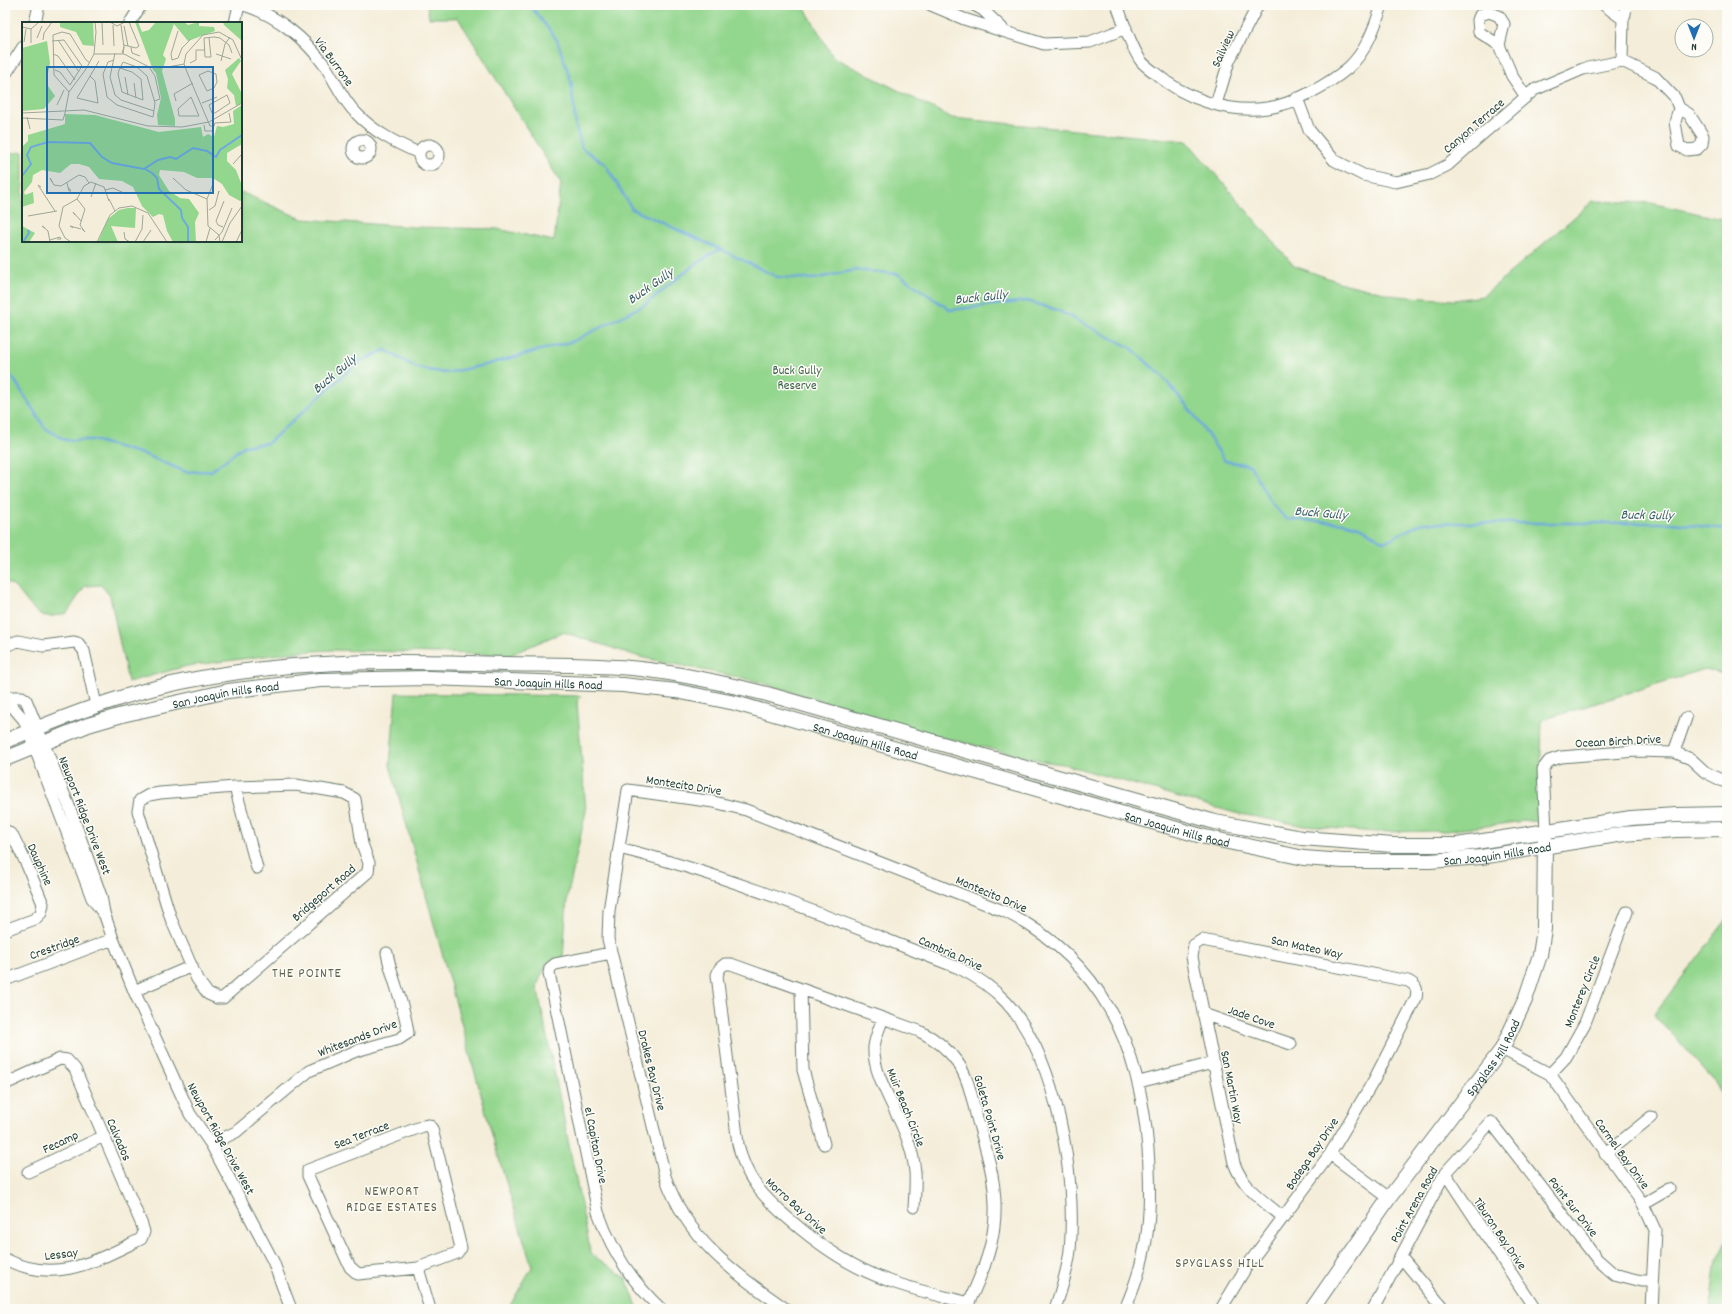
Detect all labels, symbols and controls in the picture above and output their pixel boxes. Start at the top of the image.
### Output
north arrow [1674,18,1714,58]
inset map [22,22,242,242]
street label: Sailview [1208,27,1241,71]
street label: Via Burrone [309,34,357,91]
text: N [1691,38,1697,54]
street label: Canyon Terrace [1440,95,1510,159]
water label: Buck Gully [624,262,680,310]
water label: Buck Gully [954,285,1011,311]
water label: Buck Gully [309,348,364,399]
park label: Buck Gully Reserve [773,362,822,396]
water label: Buck Gully [1294,502,1350,526]
water label: Buck Gully [1620,506,1676,526]
street label: San Joaquin Hills Road [494,673,603,696]
street label: San Joaquin Hills Road [171,678,280,715]
street label: San Joaquin Hills Road [810,719,920,767]
street label: Ocean Birch Drive [1575,731,1662,754]
street label: Newport Ridge Drive West [52,754,115,878]
street label: Montecito Drive [645,771,723,802]
street label: San Joaquin Hills Road [1122,807,1231,854]
street label: San Joaquin Hills Road [1443,839,1553,872]
street label: Dauphine [21,841,57,889]
street label: Bridgeport Road [288,861,361,927]
street label: Montecito Drive [952,872,1030,919]
street label: Crestridge [27,930,83,966]
street label: Cambria Drive [915,932,985,977]
street label: San Mateo Way [1269,932,1345,965]
street label: Monterey Circle [1560,953,1607,1031]
district label: THE POINTE [272,964,342,984]
street label: Jade Cove [1225,1001,1278,1035]
street label: Whitesands Drive [316,1015,401,1063]
street label: Spyglass Hill Road [1462,1017,1527,1101]
street label: Drakes Bay Drive [631,1028,670,1113]
street label: San Martin Way [1214,1049,1247,1126]
street label: Muir Beach Circle [880,1066,929,1150]
street label: Goleta Point Drive [967,1073,1010,1163]
street label: Newport Ridge Drive West [181,1080,259,1199]
street label: el Capitan Drive [578,1106,611,1186]
street label: Bodega Bay Drive [1282,1114,1345,1195]
street label: Carmel Bay Drive [1589,1115,1653,1194]
street label: Calvados [100,1116,135,1164]
street label: Sea Terrace [331,1117,393,1156]
street label: Fecamp [40,1127,82,1160]
street label: Point Arena Road [1386,1163,1444,1247]
street label: Point Sur Drive [1542,1173,1602,1242]
street label: Morro Bay Drive [760,1174,831,1240]
district label: NEWPORT RIDGE ESTATES [346,1182,438,1218]
street label: Tiburon Bay Drive [1468,1194,1530,1275]
street label: Lessay [44,1244,80,1267]
district label: SPYGLASS HILL [1175,1254,1265,1274]

